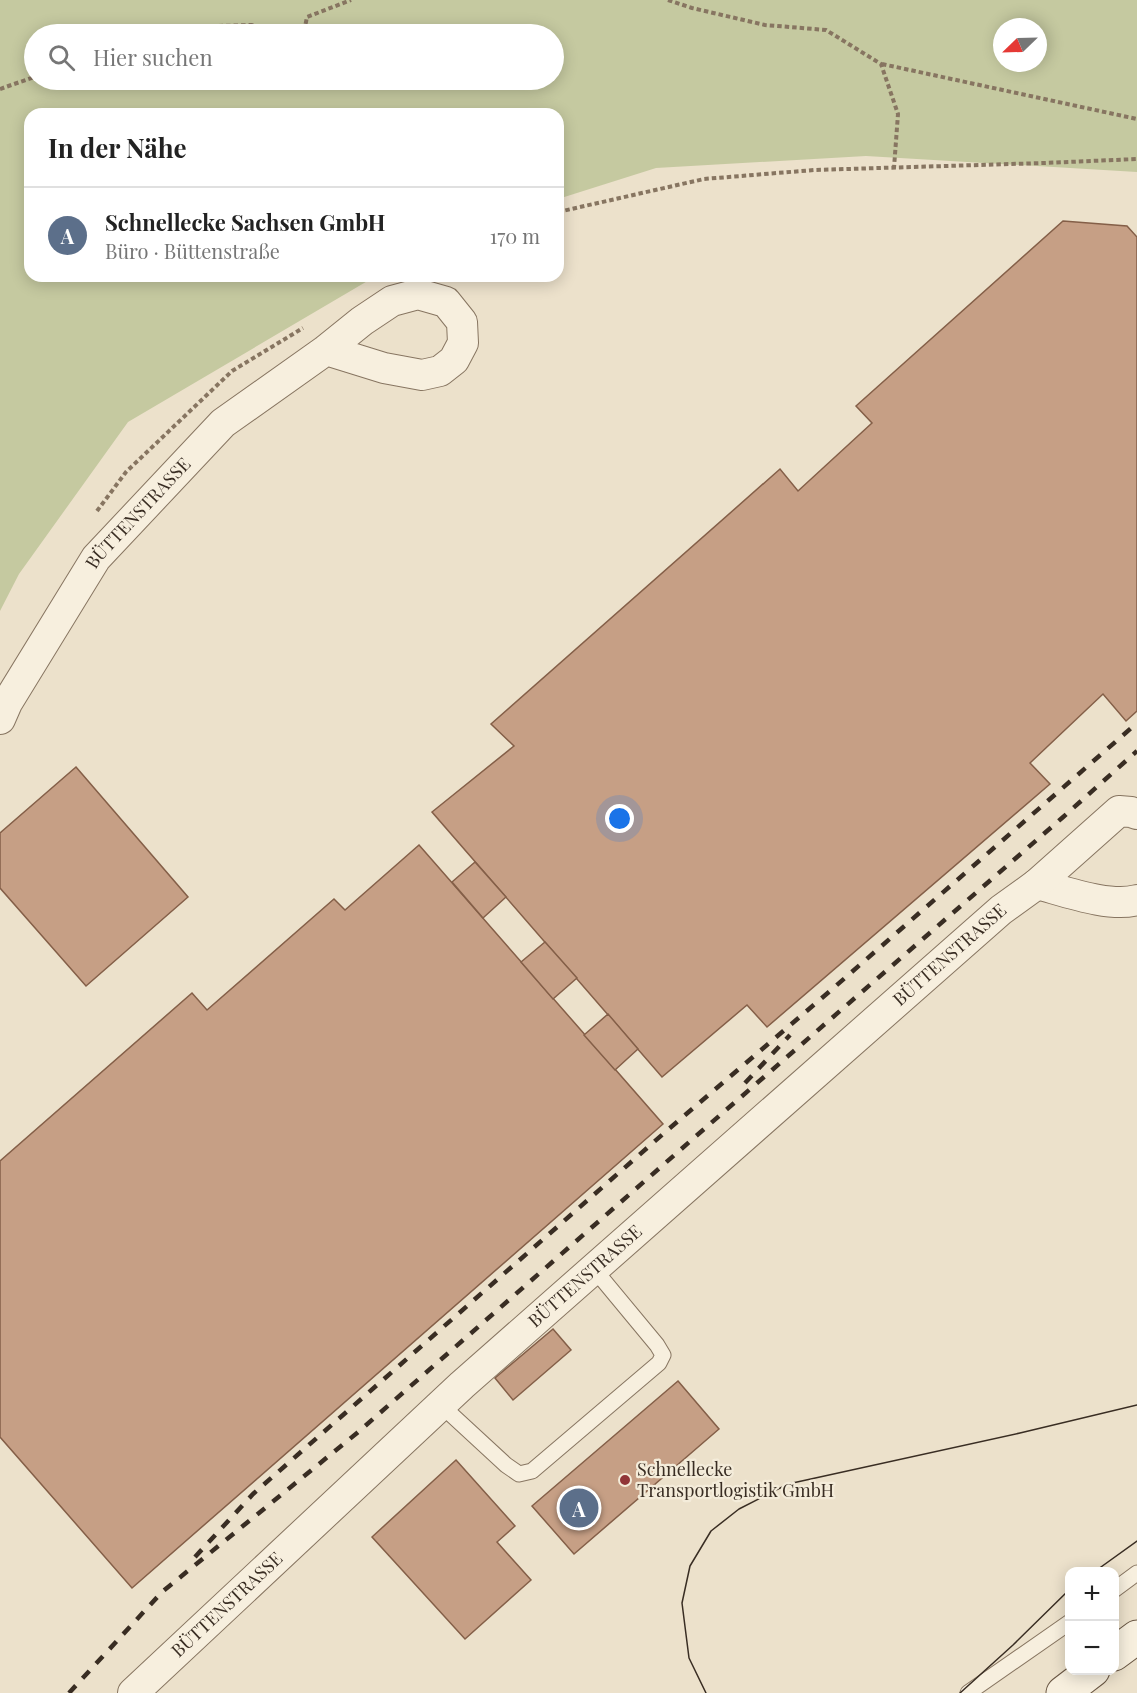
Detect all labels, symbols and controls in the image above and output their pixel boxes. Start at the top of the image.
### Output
north arrow [993,18,1047,72]
search box [24,24,564,90]
icon: search [45,41,78,74]
text: Hier suchen [93,42,213,72]
text: In der Nähe [48,130,187,165]
text: Schnellecke Sachsen GmbH [105,207,385,237]
text: A [61,222,74,249]
text: 170 m [490,222,540,249]
text: Büro · Büttenstraße [105,237,280,264]
street label: BÜTTENSTRASSE [79,452,195,573]
your location [605,804,634,833]
street label: BÜTTENSTRASSE [887,898,1011,1011]
street label: BÜTTENSTRASSE [523,1219,647,1332]
place label: Schnellecke Transportlogistik GmbH [637,1457,834,1502]
marker: Schnellecke Transportlogistik GmbH [618,1473,632,1487]
pin: A [560,1486,598,1530]
street label: BÜTTENSTRASSE [166,1546,287,1662]
map controls [1065,1567,1119,1675]
button: + [1065,1567,1119,1621]
button: − [1065,1621,1119,1675]

